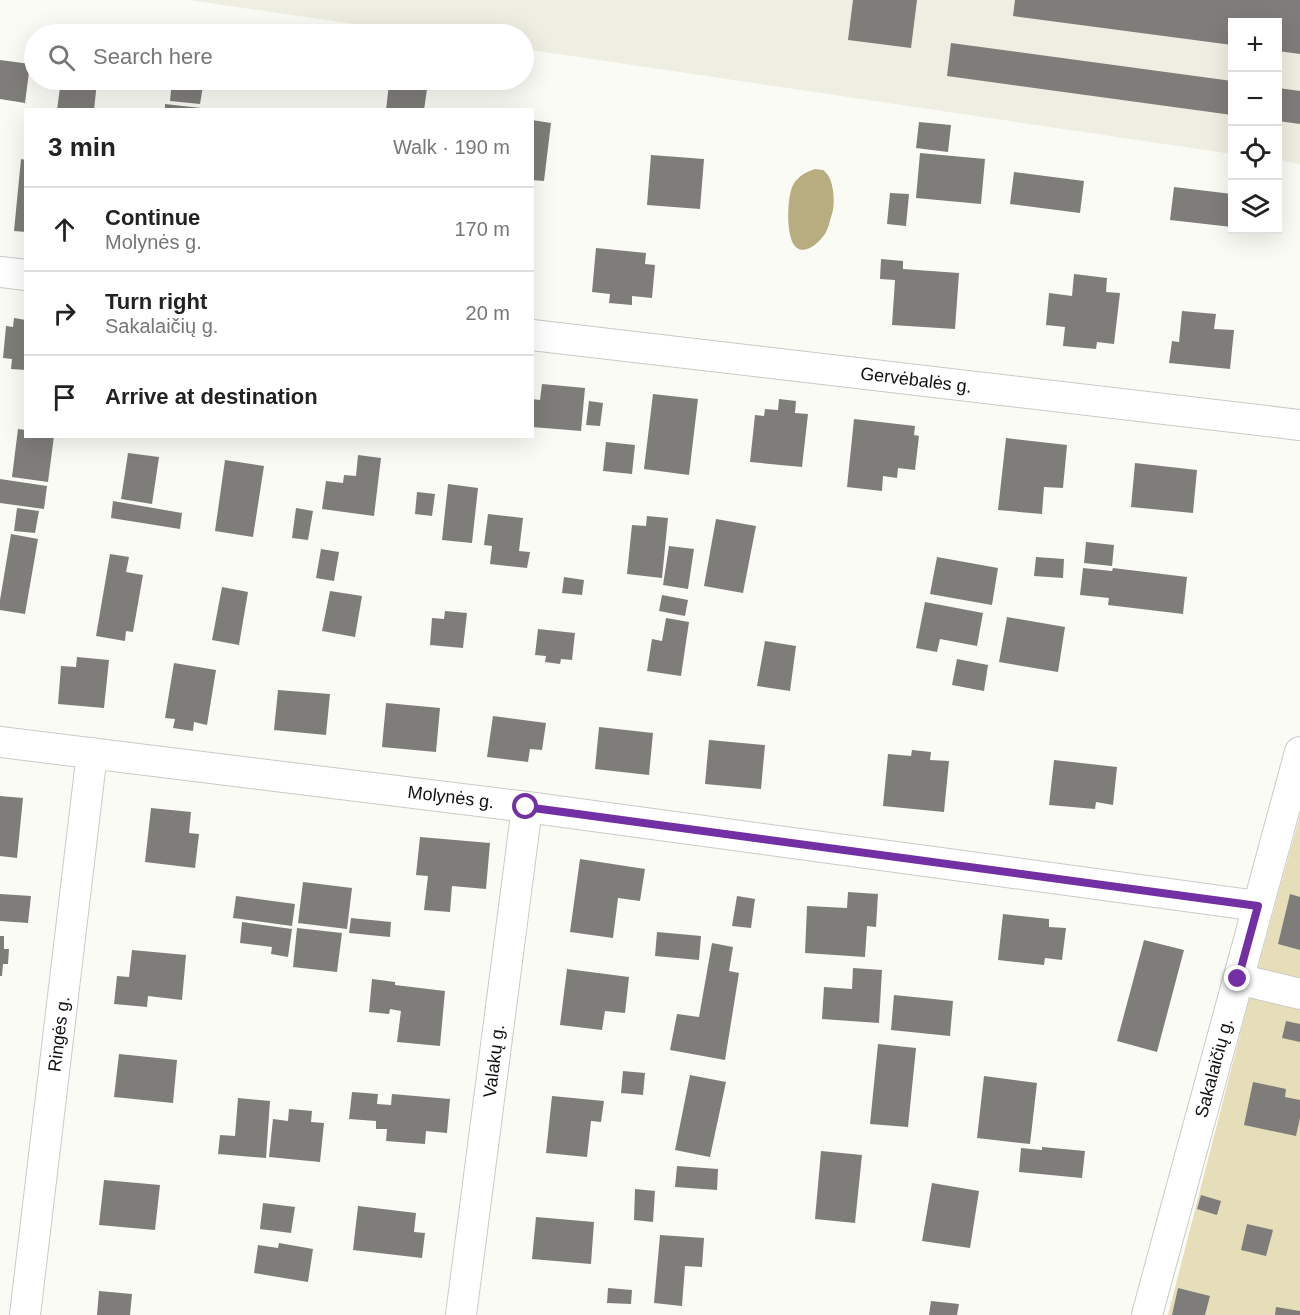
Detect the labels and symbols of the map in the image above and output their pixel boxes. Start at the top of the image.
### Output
street label: Gervėbalės g. [859,363,973,397]
street label: Molynės g. [407,782,495,812]
route start [512,793,538,819]
route end [1224,965,1250,991]
street label: Ringės g. [44,995,74,1073]
street label: Sakalaičių g. [1191,1016,1237,1120]
street label: Valakų g. [480,1023,508,1099]

